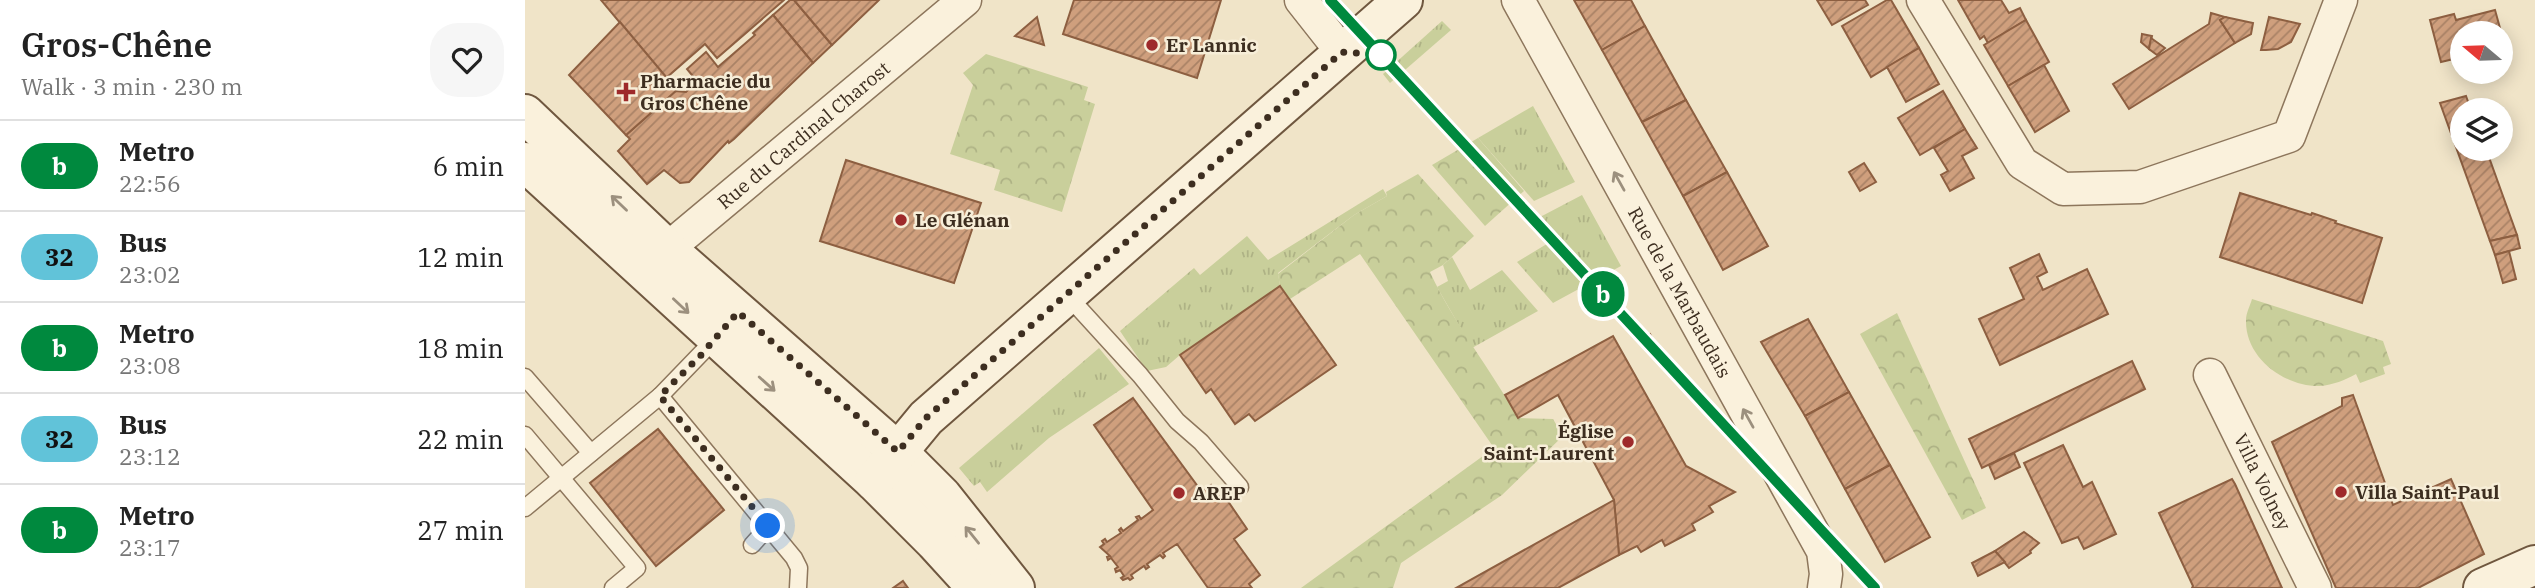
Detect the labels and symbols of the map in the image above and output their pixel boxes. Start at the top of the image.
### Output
north arrow [2450,21,2513,84]
place label: Er Lannic [1166,33,1257,57]
marker: Er Lannic [1144,37,1160,53]
unlabelled marker [1366,40,1396,70]
street label: Rue du Cardinal Charost [712,56,895,214]
place label: Pharmacie du Gros Chêne [640,69,771,115]
marker: Pharmacie du Gros Chêne [618,84,634,100]
one-way arrow [1612,171,1625,192]
one-way arrow [611,194,628,211]
street label: Rue de la Marbaudais [1623,202,1737,382]
place label: Le Glénan [915,208,1010,232]
marker: Le Glénan [893,212,909,228]
line badge: b [1580,271,1626,317]
one-way arrow [672,297,690,314]
one-way arrow [757,376,775,392]
one-way arrow [1741,408,1755,428]
place label: Église Saint-Laurent [1483,419,1614,465]
street label: Villa Volney [2229,429,2297,535]
marker: Église Saint-Laurent [1620,434,1636,450]
place label: Villa Saint-Paul [2355,480,2499,504]
place label: AREP [1193,481,1246,505]
marker: Villa Saint-Paul [2333,484,2349,500]
marker: AREP [1171,485,1187,501]
your location [750,508,785,543]
one-way arrow [965,526,980,544]

